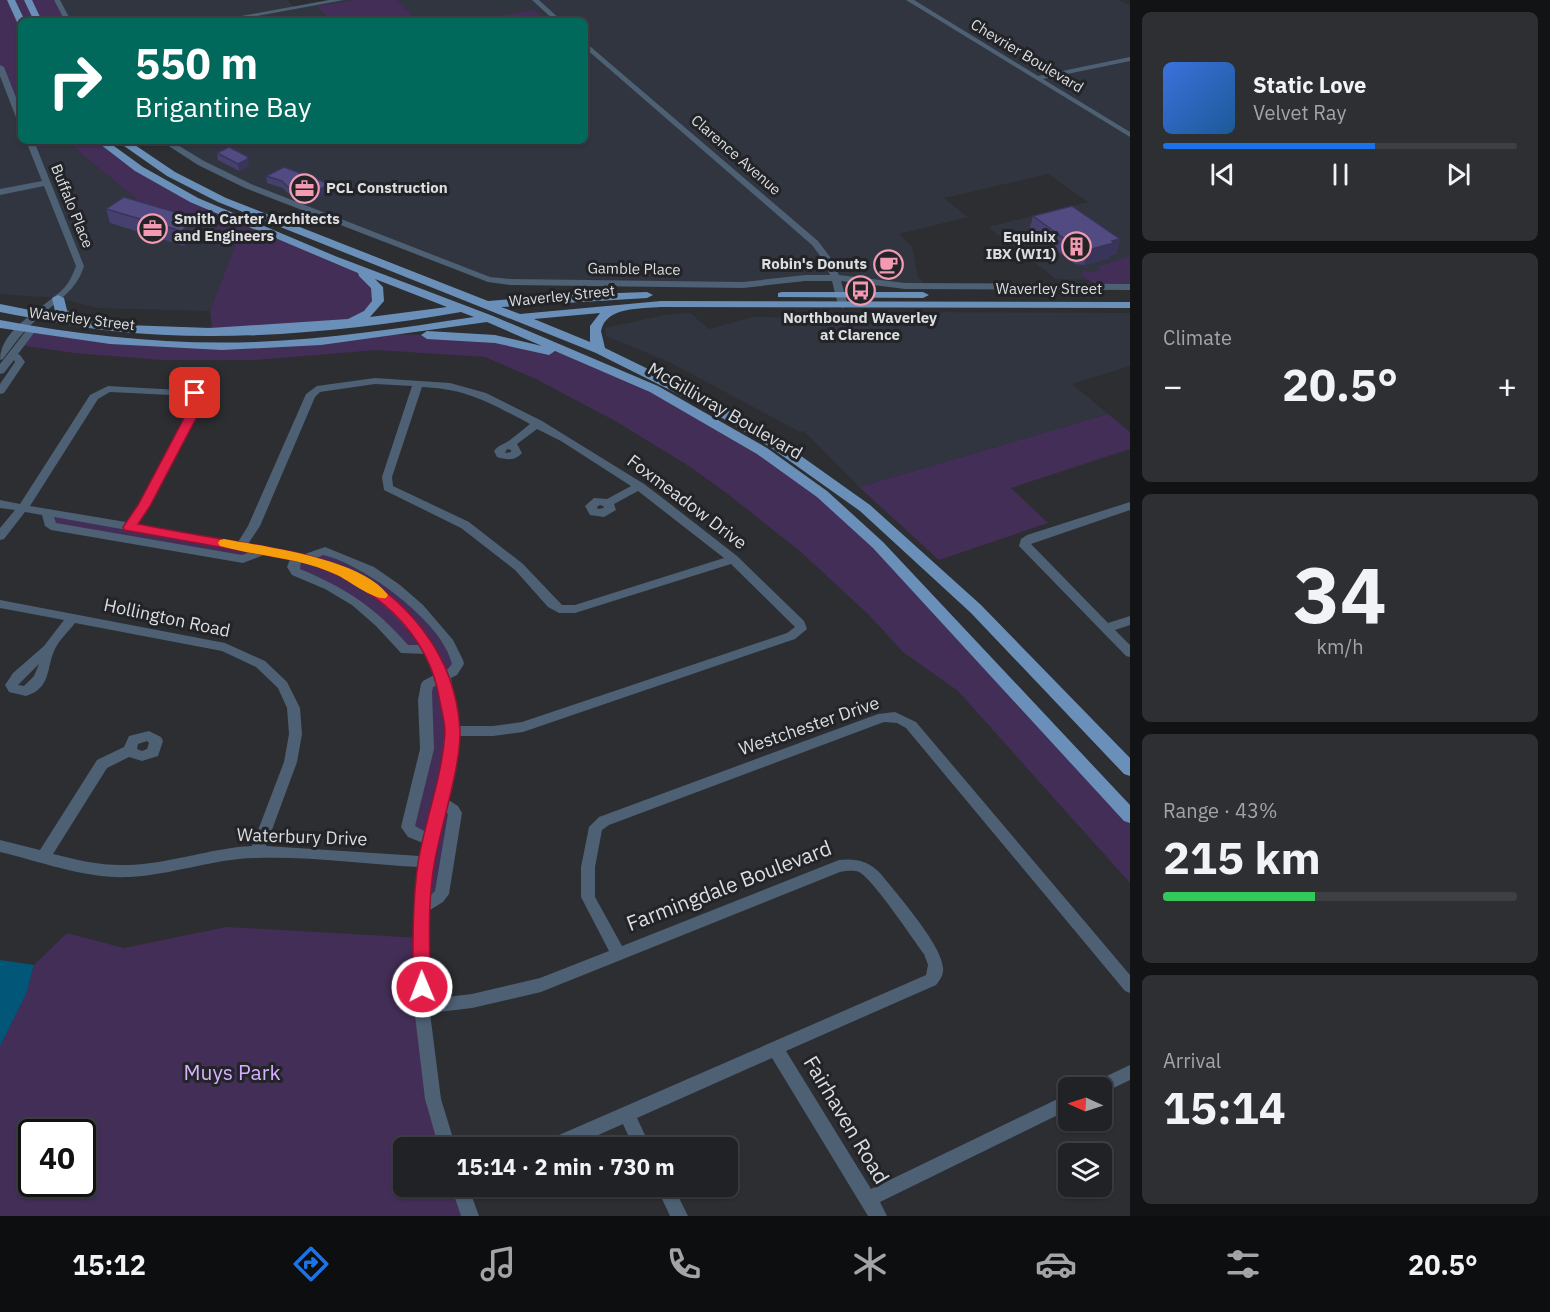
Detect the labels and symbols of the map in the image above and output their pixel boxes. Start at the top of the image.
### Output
street label: Chevrier Boulevard [967,14,1087,97]
street label: Clarence Avenue [687,110,785,199]
street label: Buffalo Place [47,161,98,251]
office icon: PCL Construction [289,172,321,204]
place label: PCL Construction [326,178,448,197]
place label: Smith Carter Architects and Engineers [174,209,340,245]
office icon: Smith Carter Architects and Engineers [137,212,169,244]
place label: Equinix IBX (WI1) [986,227,1057,263]
building icon: Equinix IBX (WI1) [1061,230,1093,262]
cafe icon: Robin's Donuts [872,248,904,280]
place label: Robin's Donuts [761,254,867,273]
street label: Gamble Place [587,258,681,279]
bus stop icon: Northbound Waverley at Clarence [844,275,876,307]
street label: Waverley Street [996,279,1102,298]
street label: Waverley Street [508,280,616,311]
street label: Waverley Street [28,303,136,334]
place label: Northbound Waverley at Clarence [783,308,937,344]
street label: McGillivray Boulevard [644,357,807,464]
pin [169,367,220,418]
street label: Foxmeadow Drive [623,449,752,554]
street label: Hollington Road [102,593,233,642]
street label: Westchester Drive [736,691,882,760]
street label: Waterbury Drive [236,823,368,850]
street label: Farmingdale Boulevard [622,833,835,937]
position arrow [390,955,454,1019]
street label: Fairhaven Road [798,1050,896,1189]
park label: Muys Park [183,1058,281,1086]
north arrow [1058,1077,1112,1131]
speed limit sign: 40 [18,1119,96,1197]

